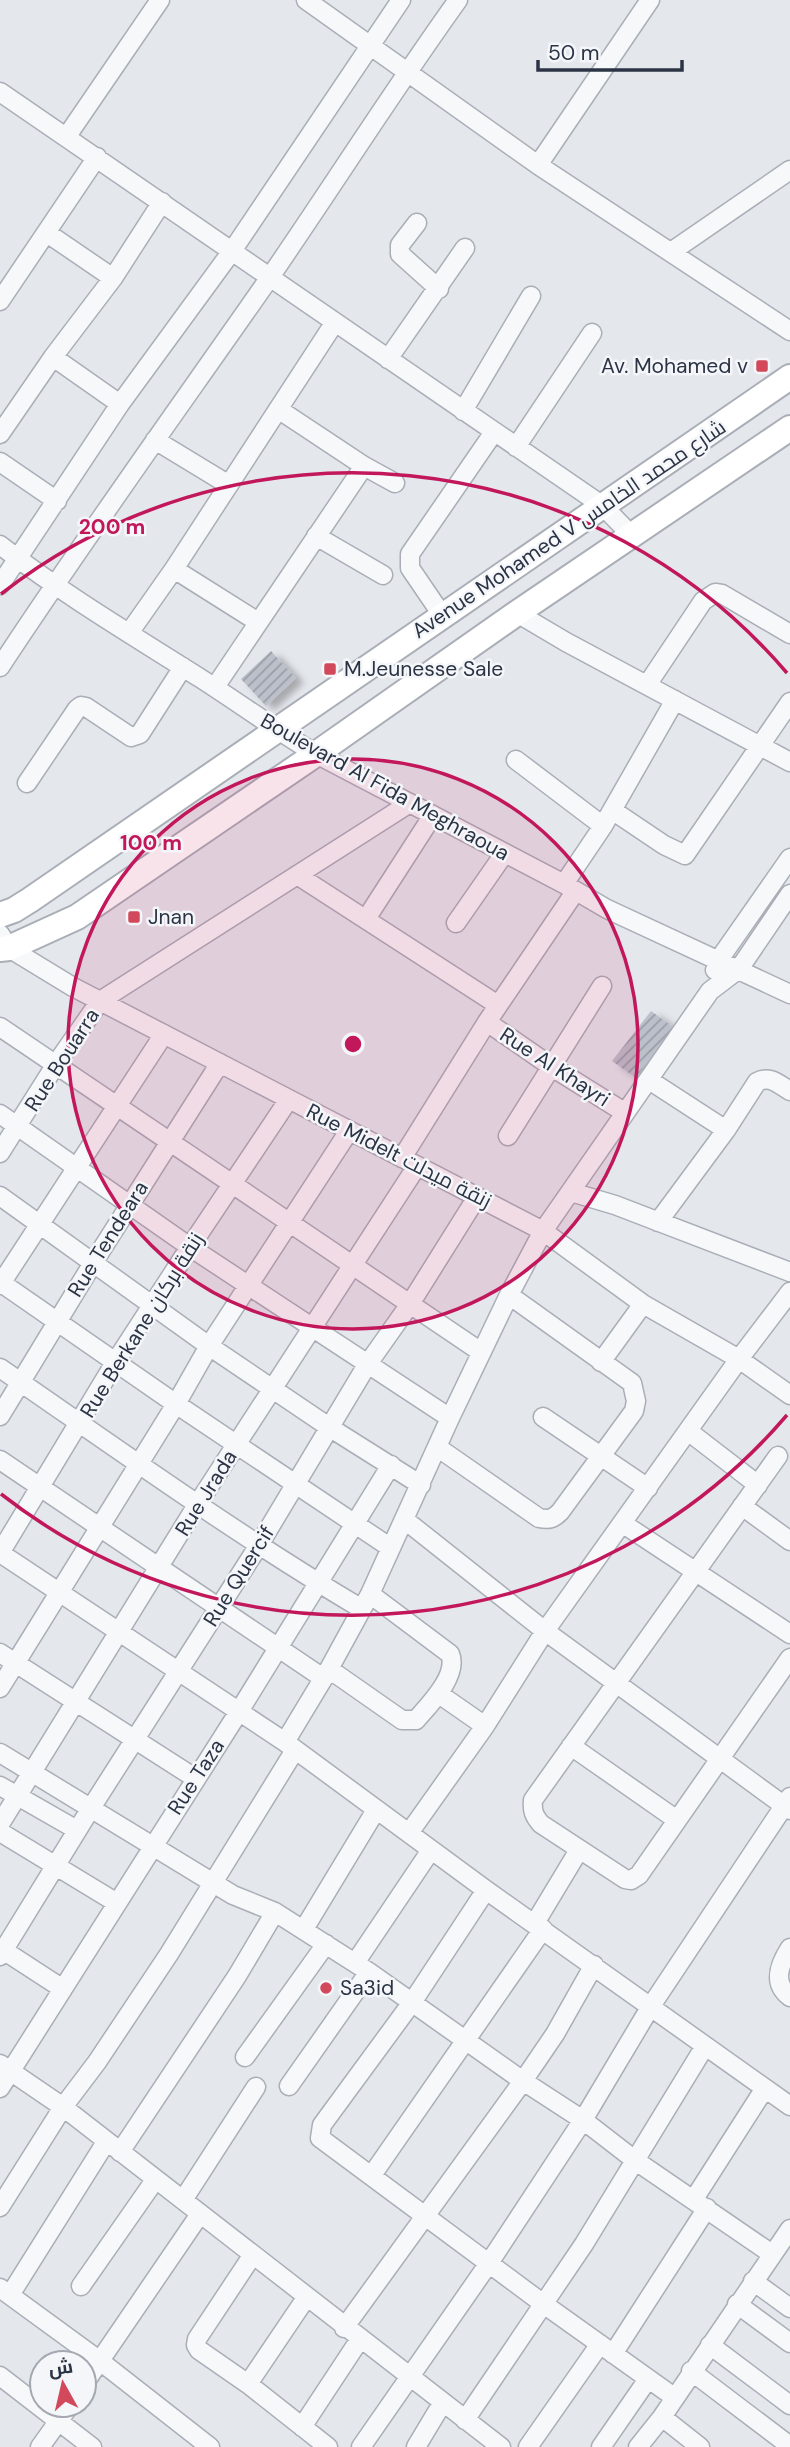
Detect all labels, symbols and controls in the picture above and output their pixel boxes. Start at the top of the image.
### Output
scale bar [538,28,682,72]
text: 50 m [548,39,599,67]
place label: Av. Mohamed v [601,352,748,380]
marker: Av. Mohamed v [754,358,770,374]
street label: Avenue Mohamed V شارع محمد الخامس [407,413,731,645]
text: 200 m [79,513,145,541]
place label: M.Jeunesse Sale [344,655,503,683]
marker: M.Jeunesse Sale [322,661,338,677]
street label: Boulevard Al Fida Meghraoua [256,707,514,867]
text: 100 m [120,829,182,857]
place label: Jnan [148,903,194,931]
marker: Jnan [126,909,142,925]
street label: Rue Bouarra [18,1003,106,1117]
street label: Rue Al Khayri [494,1021,616,1113]
centre of rings [341,1032,365,1056]
street label: Rue Midelt زنقة ميدلت [302,1097,496,1215]
street label: Rue Tendeara [61,1176,155,1302]
street label: Rue Berkane زنقة بركان [74,1227,210,1423]
street label: Rue Jrada [169,1445,243,1541]
street label: Rue Quercif [197,1520,281,1632]
street label: Rue Taza [161,1734,231,1820]
place label: Sa3id [340,1974,394,2002]
marker: Sa3id [318,1980,334,1996]
north arrow [28,2349,98,2419]
text: ش [47,2354,75,2382]

